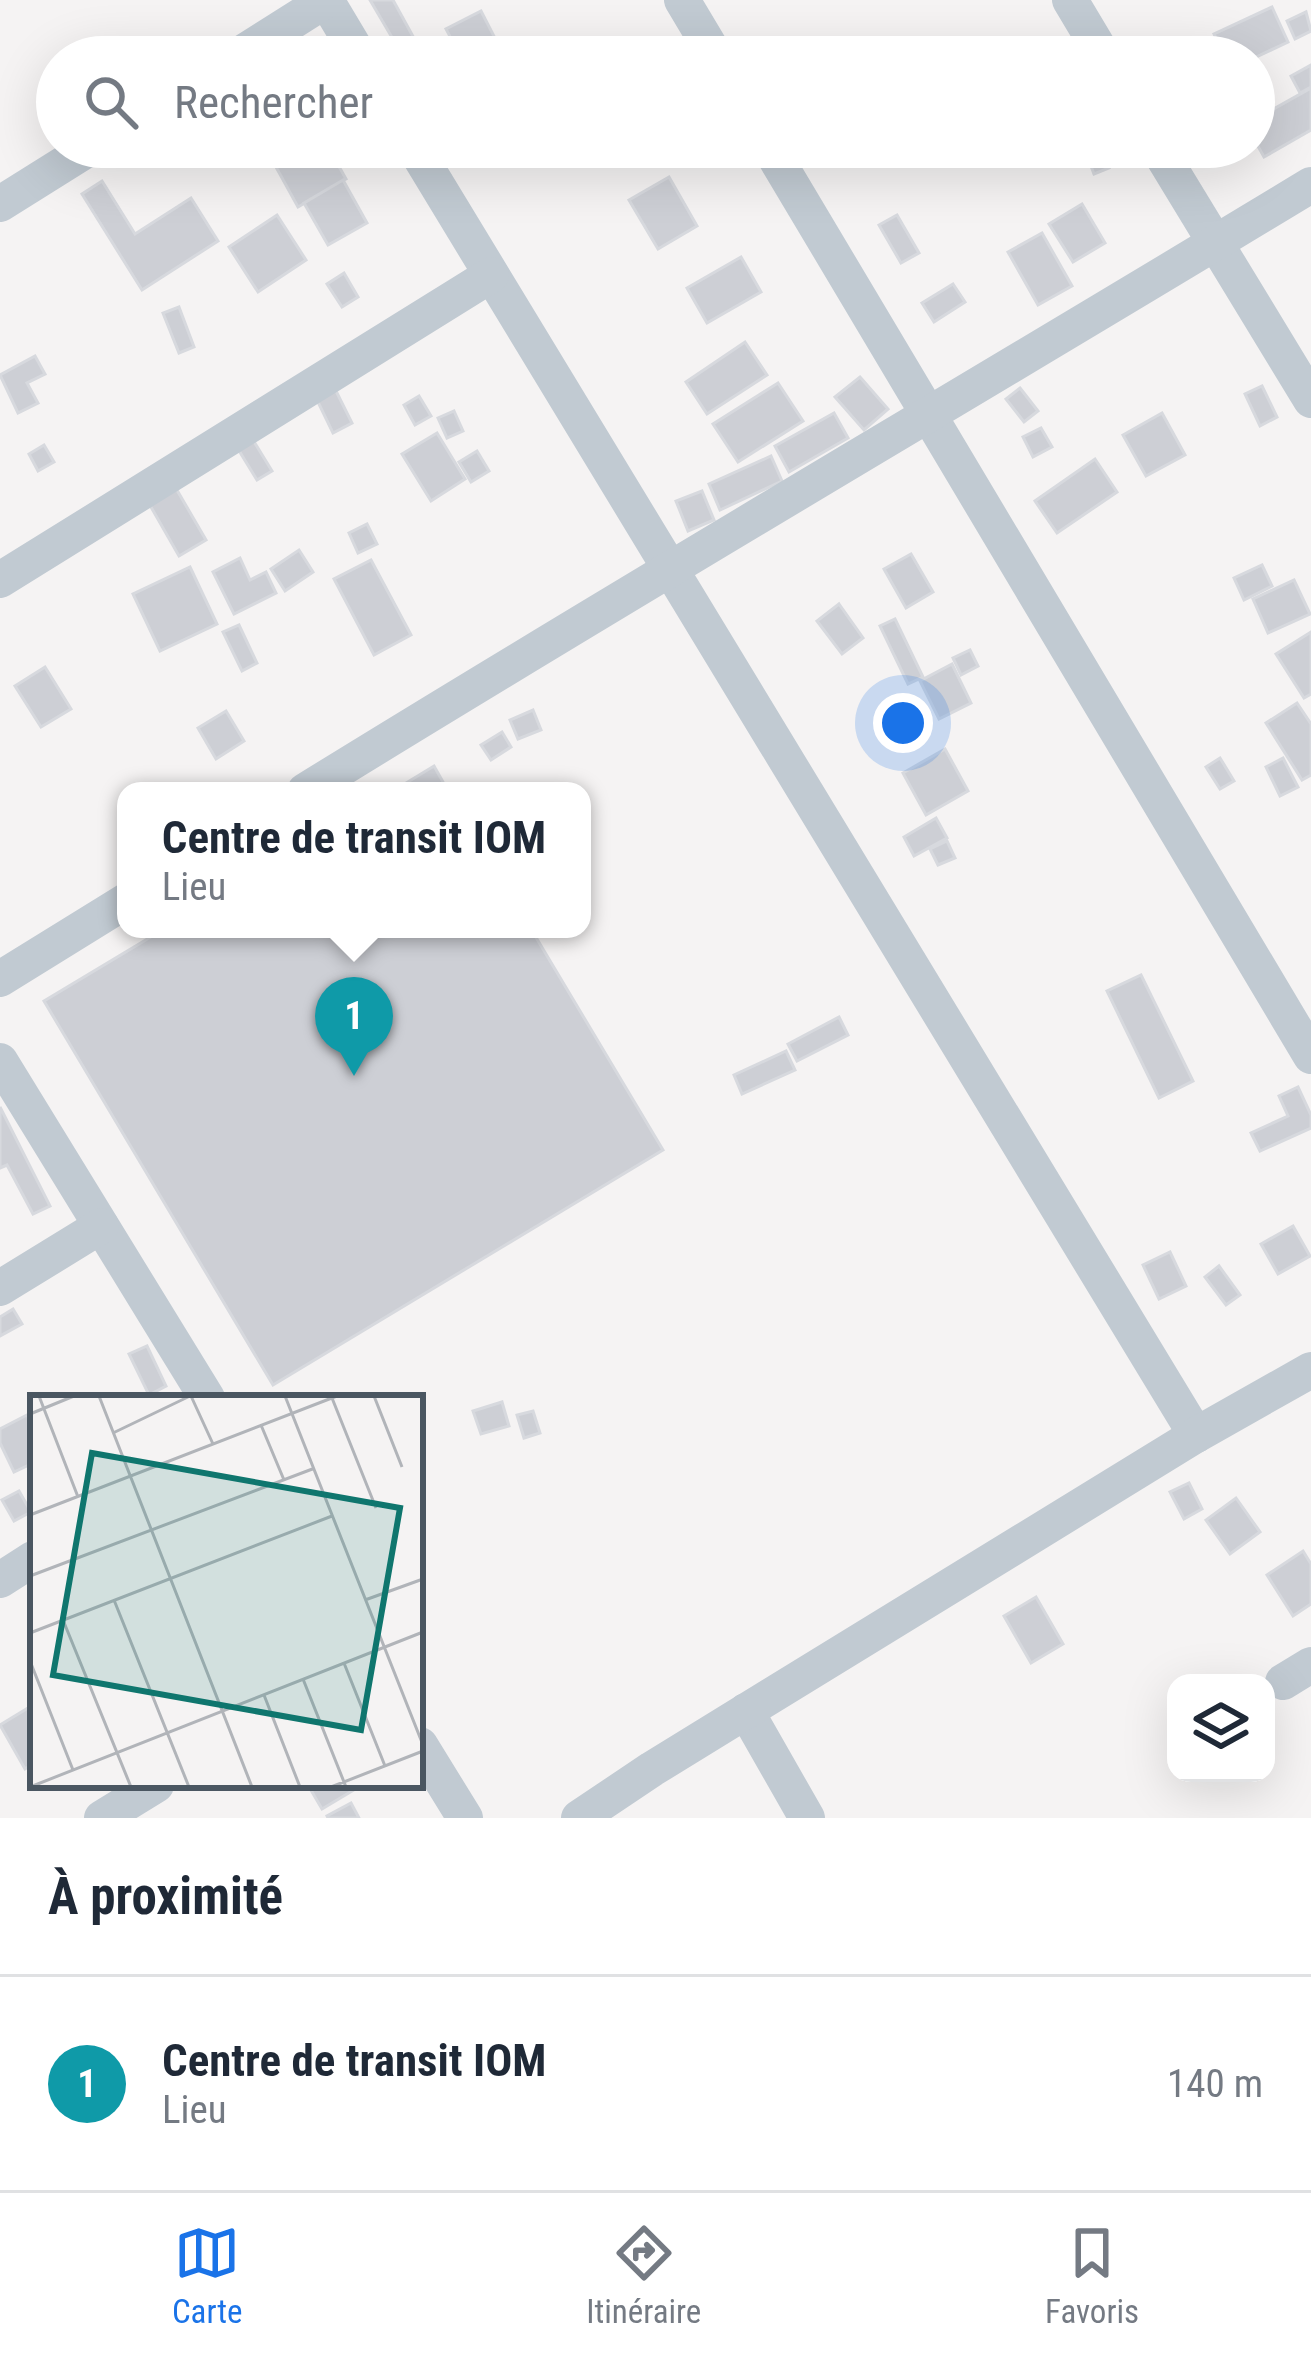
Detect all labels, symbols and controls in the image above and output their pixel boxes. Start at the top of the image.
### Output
search box [36,36,1275,168]
icon: search [78,69,144,135]
text: Rechercher [174,76,373,129]
your location [873,693,933,753]
popup [117,782,591,938]
text: Centre de transit IOM [162,811,546,864]
text: Lieu [162,864,226,910]
pin: 1 [315,977,393,1076]
inset map [30,1395,423,1788]
map controls [1167,1674,1275,1782]
button: layers [1167,1674,1275,1782]
text: À proximité [48,1867,283,1926]
text: Centre de transit IOM [162,2034,546,2087]
text: 1 [77,2061,97,2107]
text: 140 m [1167,2061,1263,2107]
text: Lieu [162,2087,227,2133]
tab: Carte [172,2220,242,2331]
tab: Itinéraire [586,2220,701,2331]
tab: Favoris [1045,2220,1139,2331]

